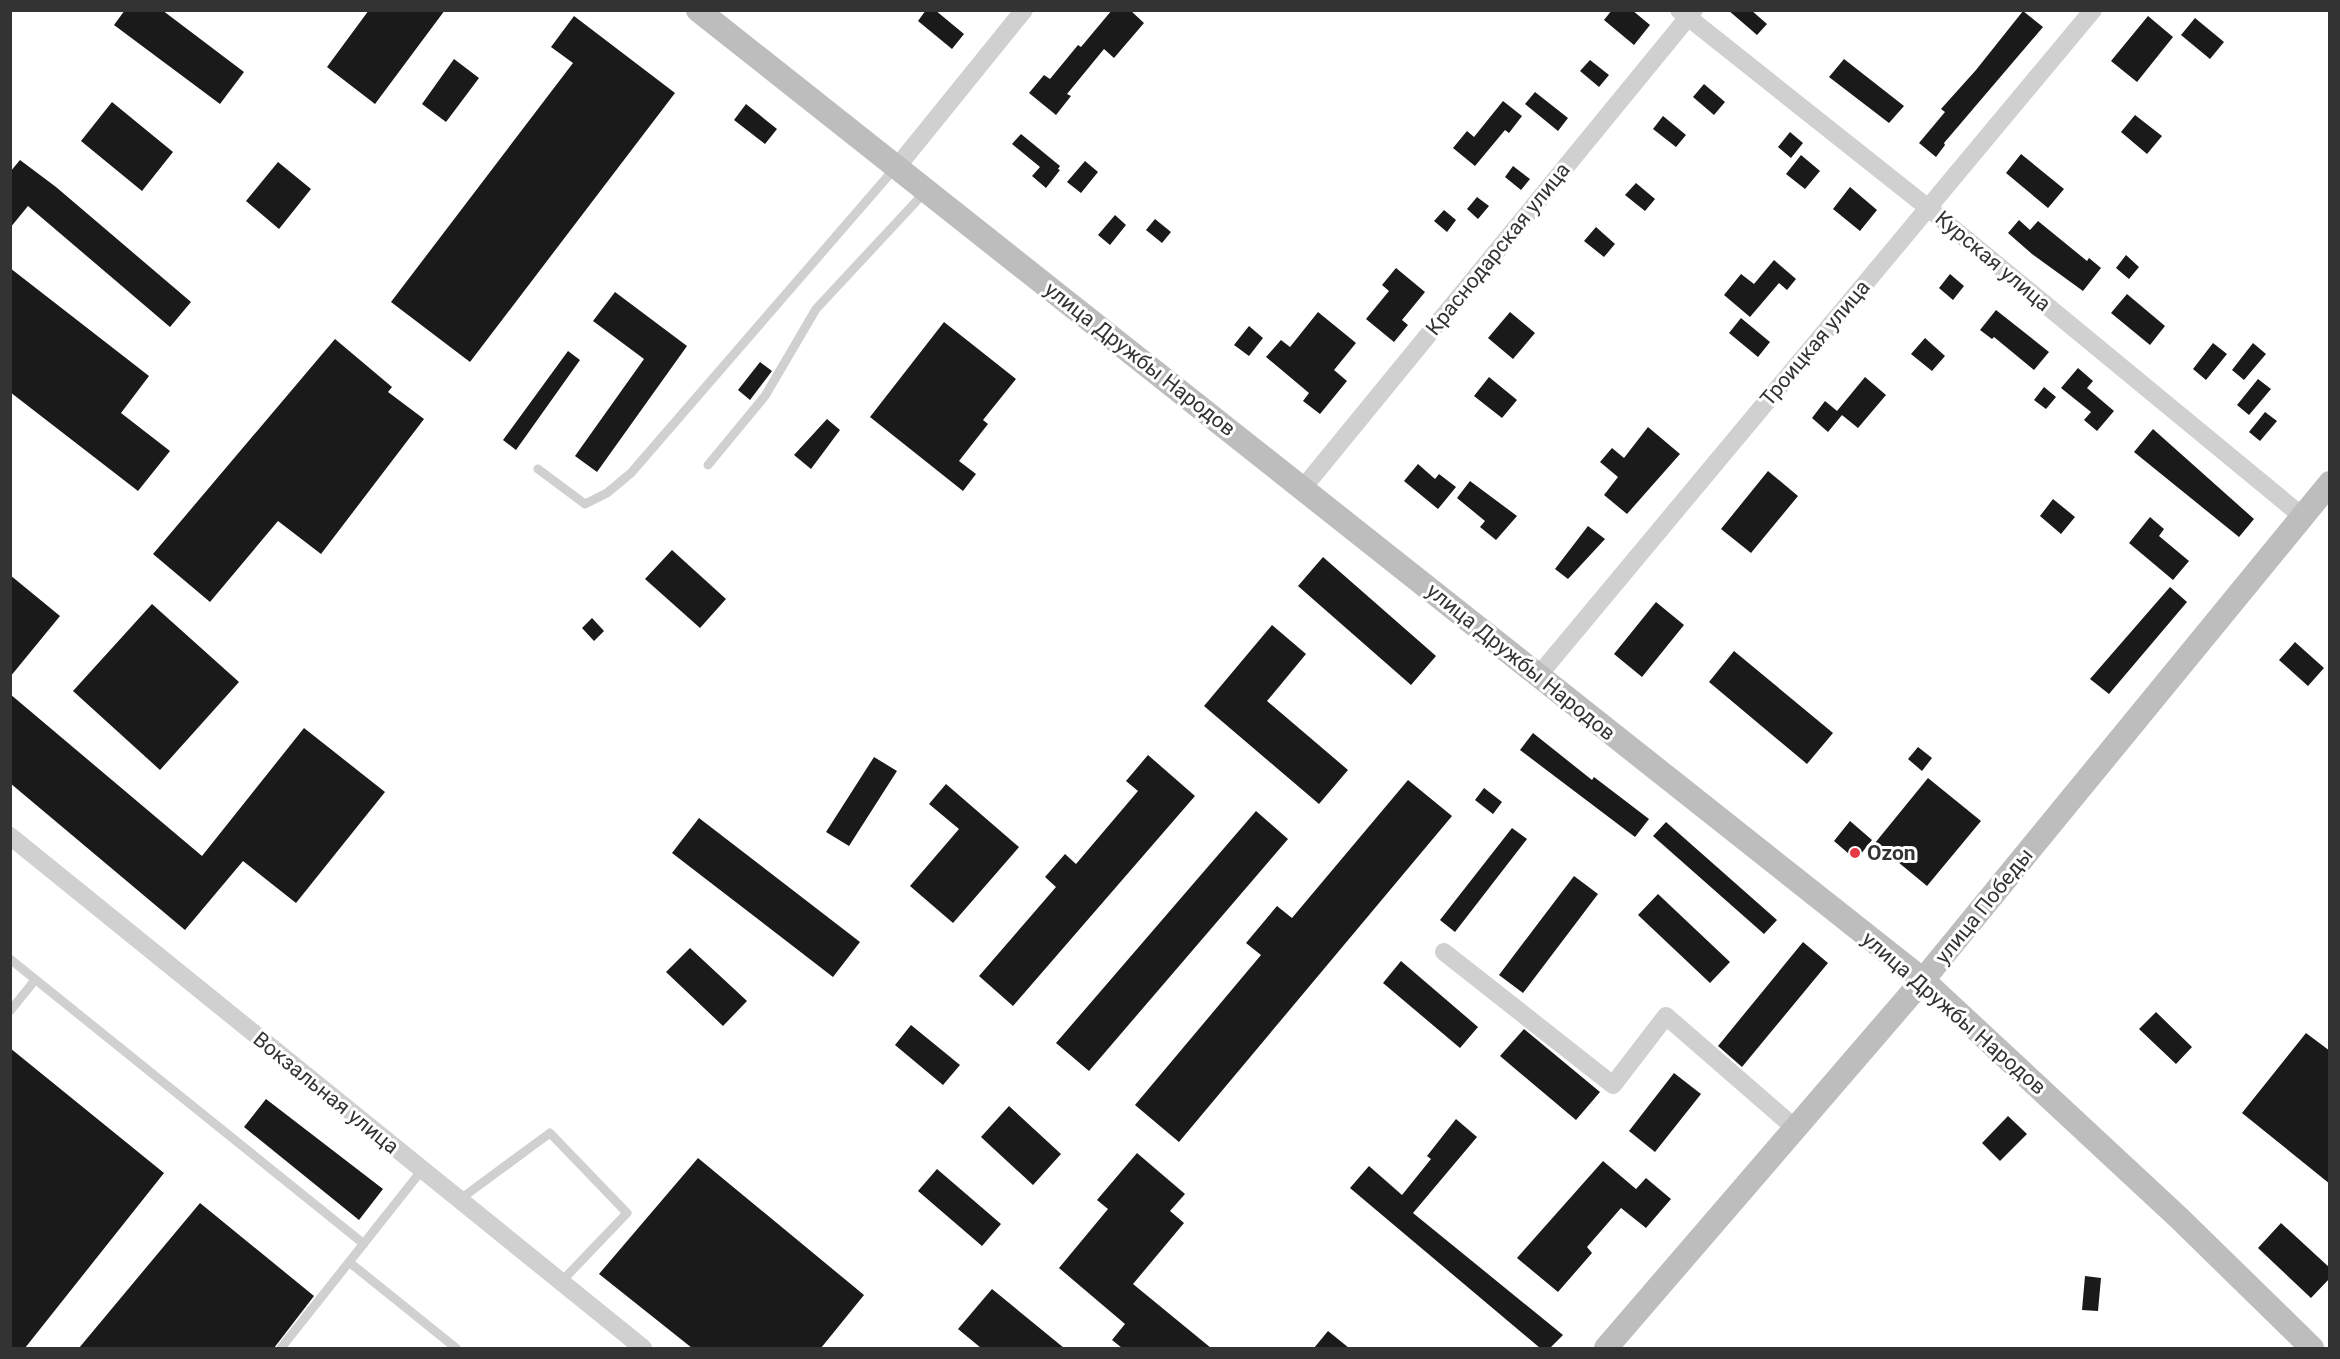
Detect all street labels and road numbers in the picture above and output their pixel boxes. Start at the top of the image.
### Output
street label: Краснодарская улица [1421,158,1575,340]
street label: Курская улица [1931,206,2055,316]
street label: Троицкая улица [1755,275,1875,411]
street label: улица Дружбы Народов [1040,277,1240,441]
street label: улица Дружбы Народов [1422,579,1620,745]
street label: улица Победы [1930,843,2038,969]
street label: улица Дружбы Народов [1857,927,2051,1099]
street label: Вокзальная улица [249,1027,403,1159]

